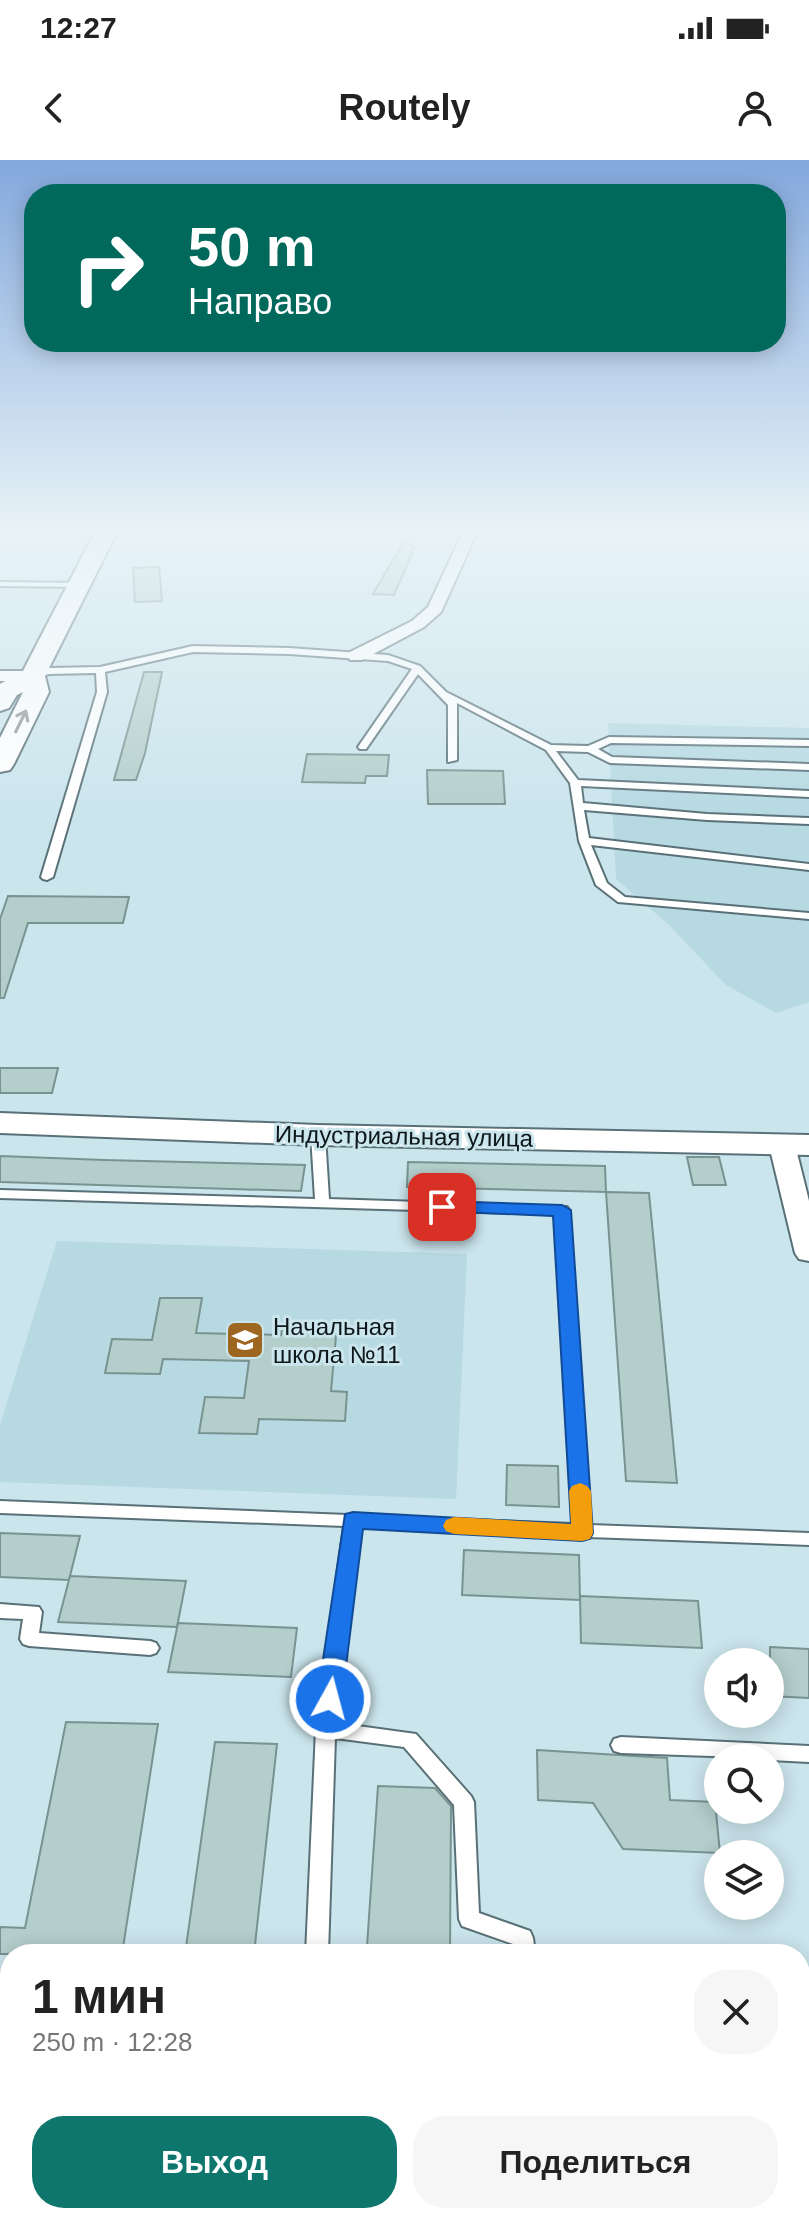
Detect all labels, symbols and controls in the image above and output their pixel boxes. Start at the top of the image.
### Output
text: 12:27 [40,11,117,44]
icon: back [32,86,76,130]
icon: person [733,86,777,130]
text: Routely [338,87,471,128]
text: 50 m [188,215,316,278]
icon: right [56,216,160,320]
text: Направо [188,281,332,322]
one-way arrow [14,709,29,733]
street label: Индустриальная улица [275,1120,534,1152]
pin [408,1173,476,1241]
icon: arrive [420,1185,464,1229]
place label: Начальная школа №11 [273,1313,401,1368]
school or university icon: Начальная школа №11 [224,1319,266,1361]
map controls [704,1648,784,1920]
button: sound [704,1648,784,1728]
position arrow [288,1657,372,1741]
button: search [704,1744,784,1824]
button: layers [704,1840,784,1920]
text: 1 мин [32,1970,166,2023]
button: close [694,1970,778,2054]
text: 250 m · 12:28 [32,2027,192,2057]
button: Выход [32,2116,397,2208]
button: Поделиться [413,2116,778,2208]

